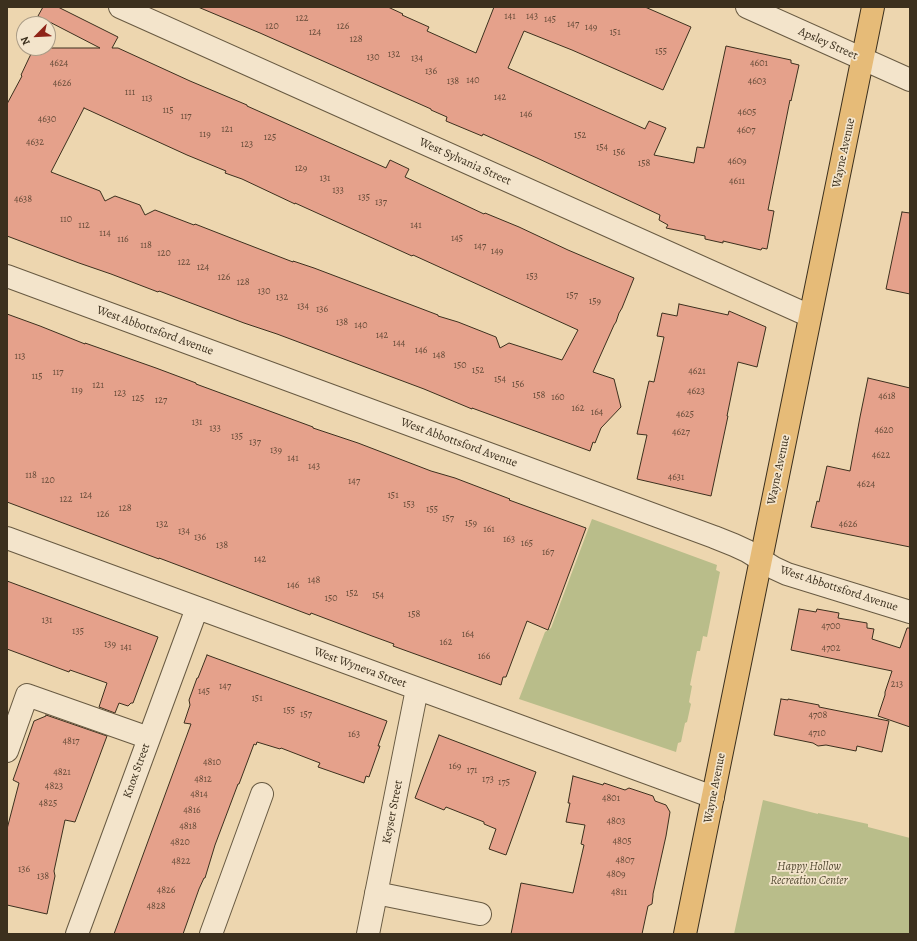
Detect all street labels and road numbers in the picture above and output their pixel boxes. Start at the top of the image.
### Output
street label: Apsley Street [796,25,860,63]
street label: Wayne Avenue [830,117,858,189]
street label: West Sylvania Street [417,135,513,189]
street label: West Abbottsford Avenue [95,303,215,359]
street label: West Abbottsford Avenue [399,415,519,471]
street label: Wayne Avenue [765,434,793,506]
street label: West Abbottsford Avenue [778,563,900,615]
street label: West Wyneva Street [312,645,408,691]
street label: Knox Street [120,742,154,800]
street label: Wayne Avenue [701,752,729,824]
street label: Keyser Street [380,779,406,845]

